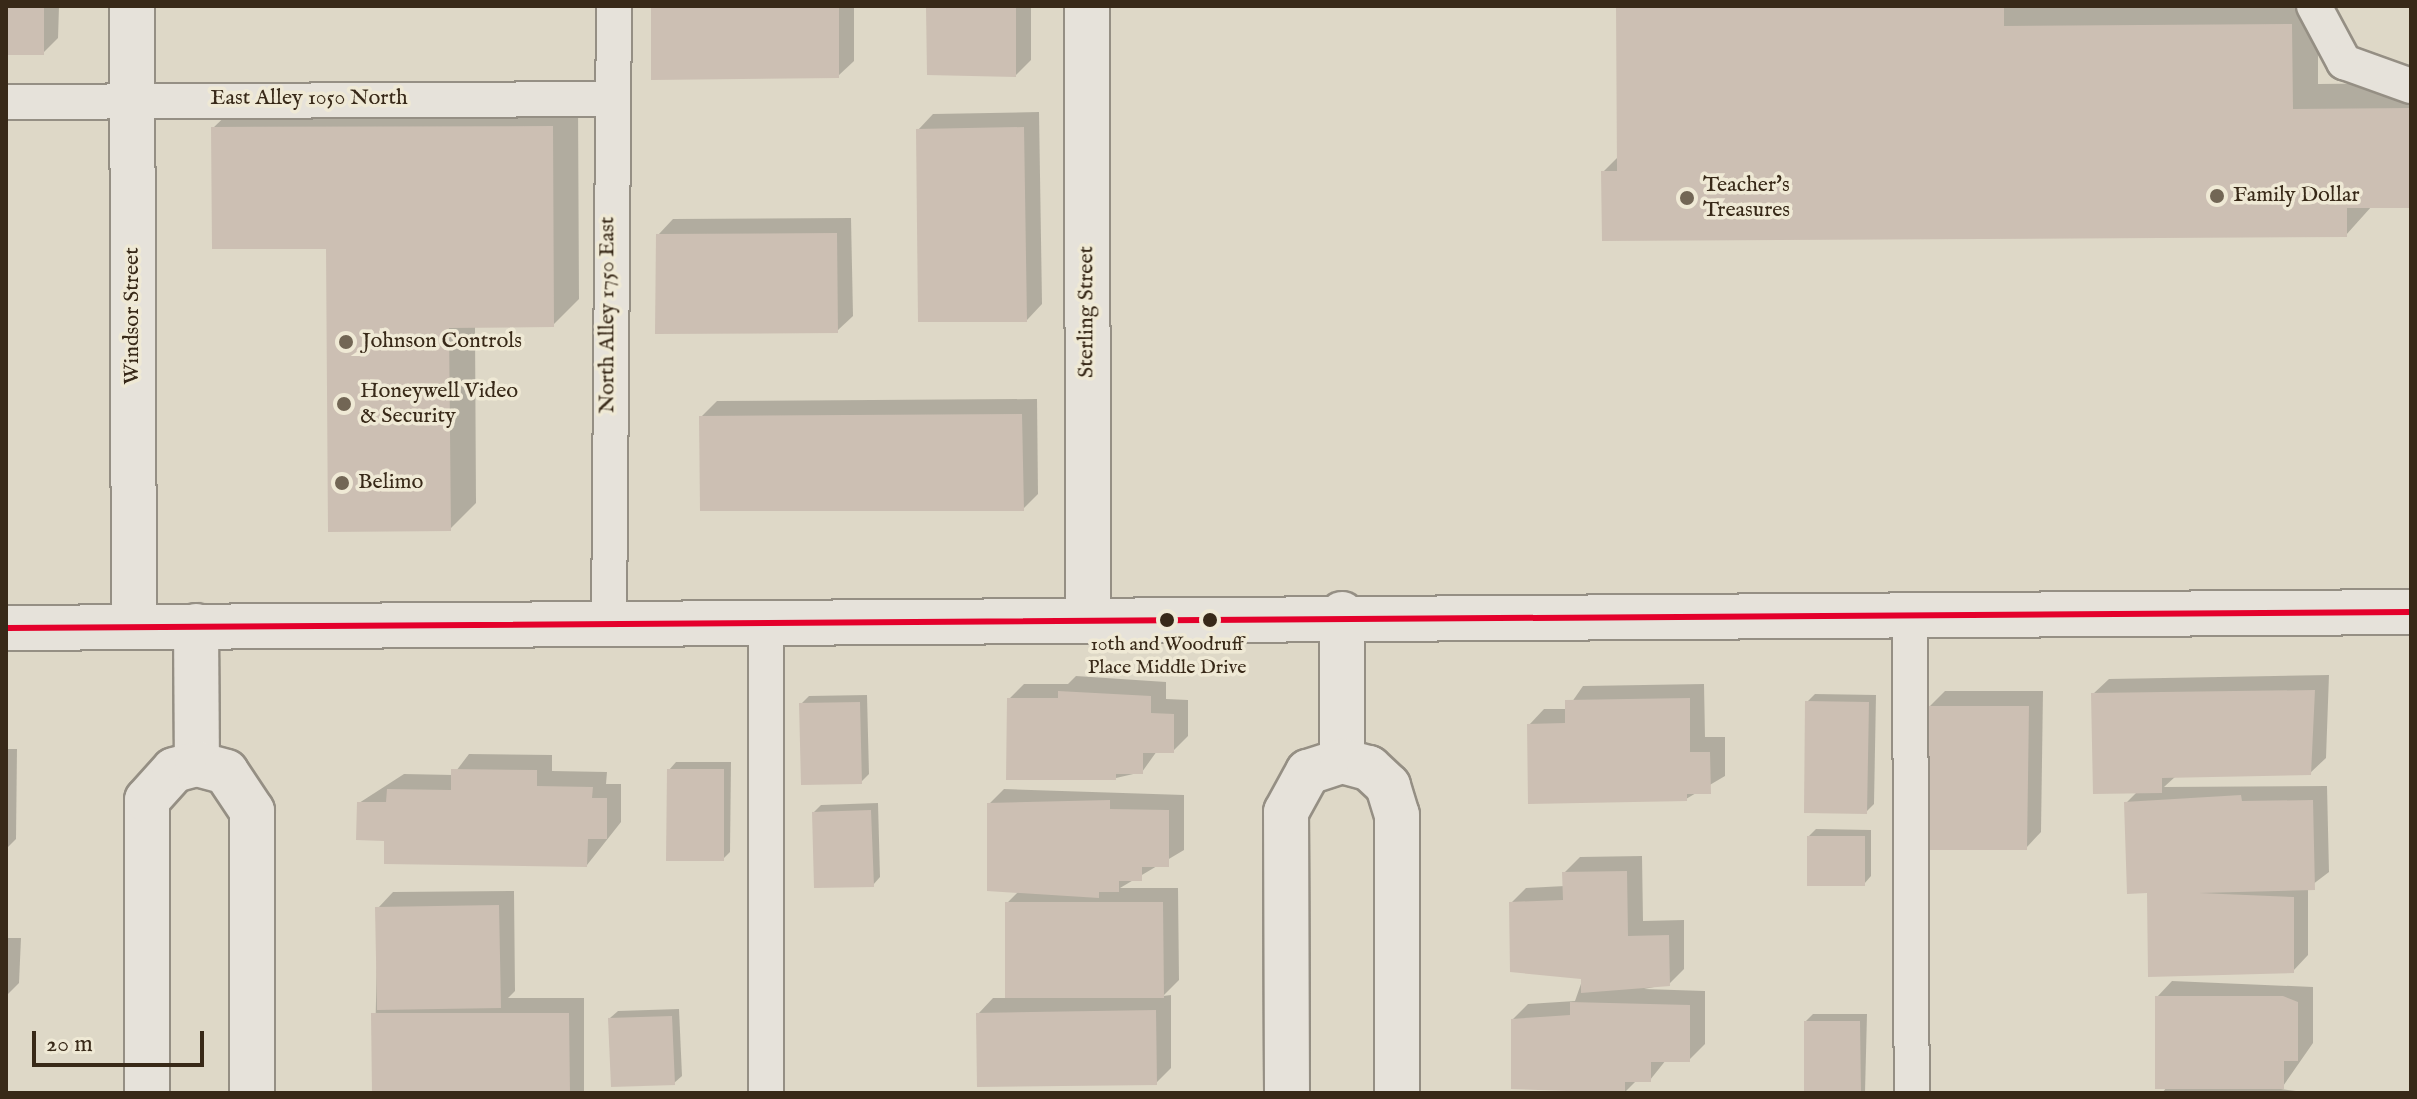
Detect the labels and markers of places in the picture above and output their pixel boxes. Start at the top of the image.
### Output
place label: Teacher's Treasures [1703,172,1790,224]
place label: Family Dollar [2233,183,2359,209]
marker: Family Dollar [2208,187,2226,205]
marker: Teacher's Treasures [1678,189,1696,207]
place label: Johnson Controls [362,329,522,355]
marker: Johnson Controls [337,333,355,351]
place label: Honeywell Video & Security [360,378,518,430]
marker: Honeywell Video & Security [335,395,353,413]
place label: Belimo [358,470,423,496]
marker: Belimo [333,474,351,492]
marker: 10th and Woodruff Place Middle Drive [1159,612,1175,628]
unlabelled marker [1202,612,1218,628]
place label: 10th and Woodruff Place Middle Drive [1088,632,1246,679]

